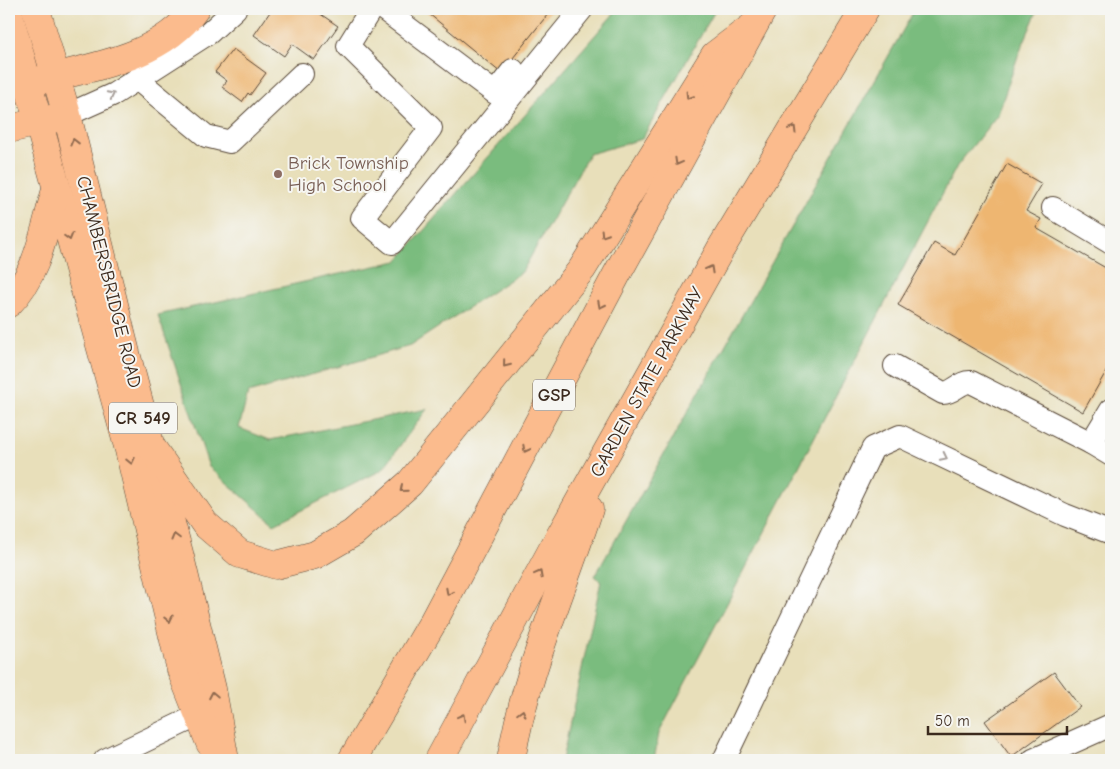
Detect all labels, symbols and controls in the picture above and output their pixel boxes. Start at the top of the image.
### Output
one-way arrow [106,91,115,101]
one-way arrow [686,91,696,100]
one-way arrow [786,126,796,135]
one-way arrow [69,138,80,147]
place label: Brick Township High School [288,152,409,196]
one-way arrow [674,156,684,165]
marker: Brick Township High School [272,168,284,180]
street label: CHAMBERSBRIDGE ROAD [72,174,146,390]
one-way arrow [600,229,610,238]
one-way arrow [63,232,74,241]
one-way arrow [703,266,713,275]
street label: GARDEN STATE PARKWAY [586,283,709,481]
one-way arrow [597,299,607,308]
one-way arrow [504,358,512,367]
road number: GSP [533,380,575,410]
road number: CR 549 [109,402,177,433]
one-way arrow [522,443,532,452]
one-way arrow [939,451,948,461]
one-way arrow [125,456,136,465]
one-way arrow [400,484,409,493]
one-way arrow [170,533,181,542]
one-way arrow [533,571,543,580]
one-way arrow [445,587,455,596]
one-way arrow [163,614,174,623]
one-way arrow [209,691,219,699]
scale bar [928,704,1066,736]
one-way arrow [516,708,527,717]
text: 50 m [935,712,970,730]
one-way arrow [456,714,466,723]

